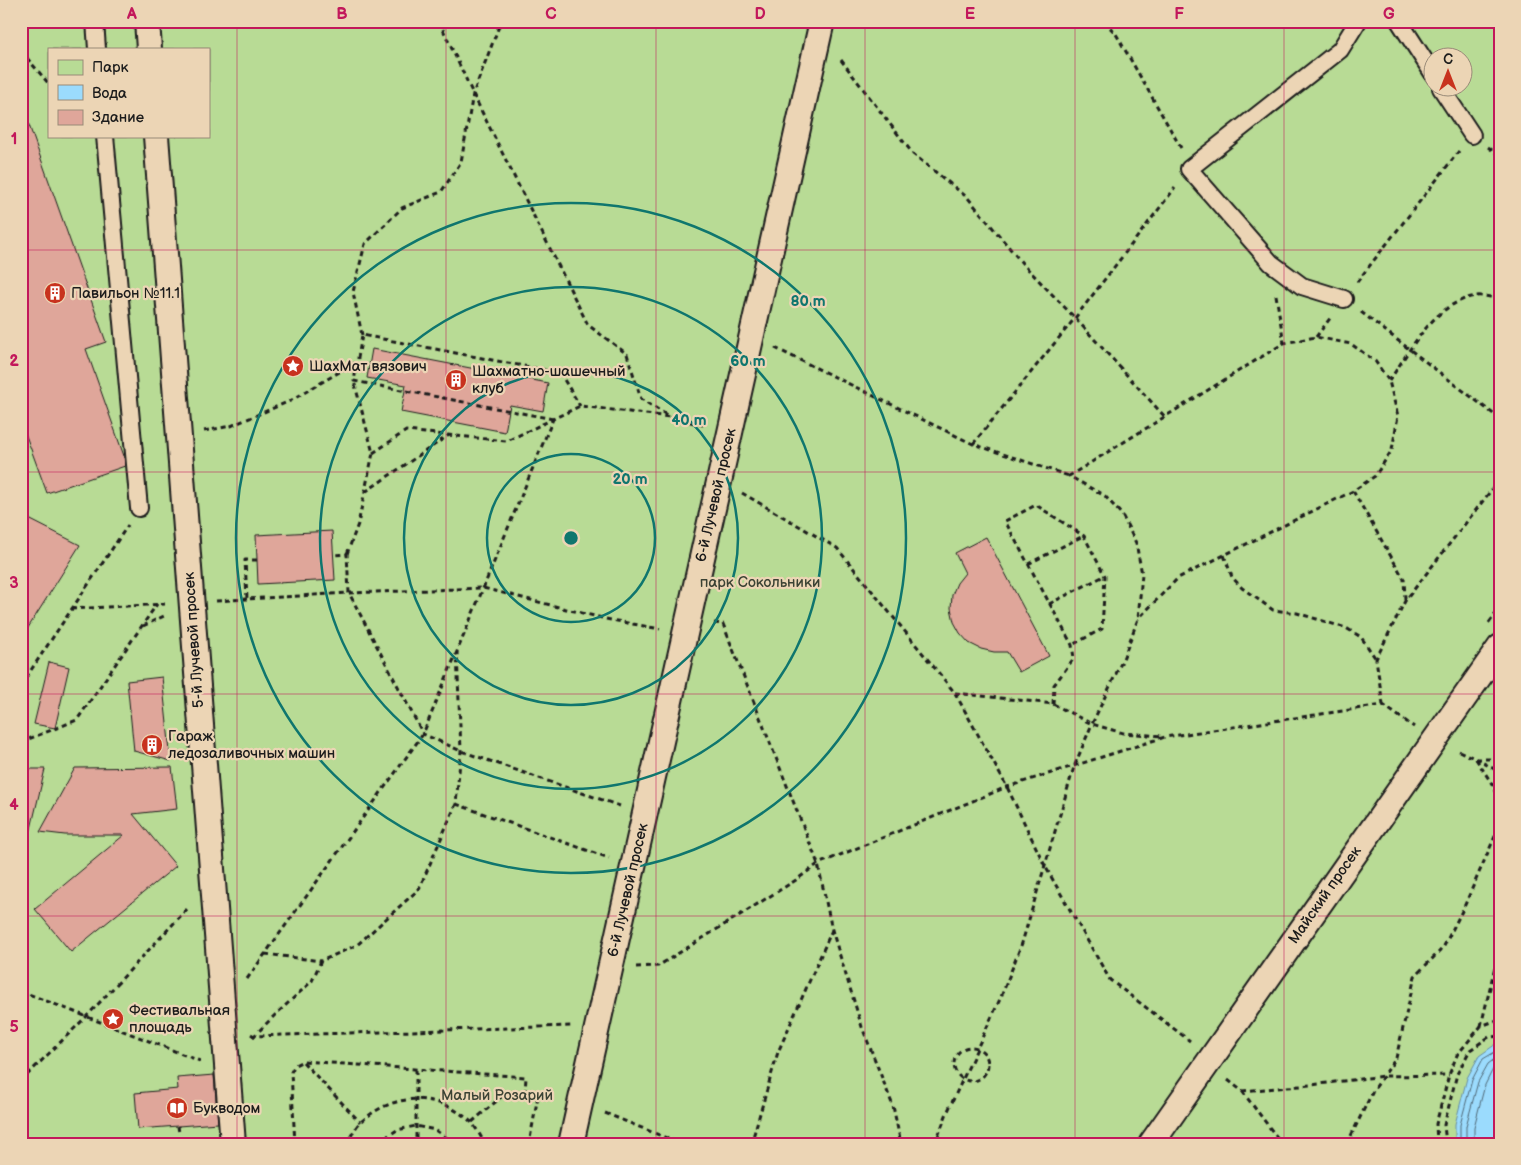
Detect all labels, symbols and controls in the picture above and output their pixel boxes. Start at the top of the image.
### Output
text: A [126,5,137,24]
text: B [336,5,348,24]
text: C [545,5,557,24]
text: D [754,5,766,24]
text: E [965,5,975,24]
text: F [1174,5,1184,24]
text: G [1383,5,1395,24]
legend [48,48,210,138]
north arrow [1424,48,1474,98]
text: С [1443,51,1453,68]
text: Парк [92,58,129,77]
text: Вода [92,84,127,103]
text: Здание [92,108,144,127]
text: 1 [11,130,17,149]
building icon: Павильон №11.1 [43,281,67,305]
place label: Павильон №11.1 [71,284,180,303]
text: 80 m [790,292,826,311]
text: 2 [9,352,19,371]
text: 60 m [730,352,766,371]
place icon: ШахМат вязович [281,354,305,378]
place label: ШахМат вязович [309,357,427,376]
place label: Шахматно-шашечный клуб [472,362,626,398]
building icon: Шахматно-шашечный клуб [444,368,468,392]
text: 40 m [671,411,707,430]
street label: 6-й Лучевой просек [691,426,741,564]
text: 20 m [613,470,648,489]
centre of rings [562,529,580,547]
street label: 5-й Лучевой просек [180,571,208,709]
park label: парк Сокольники [700,573,820,592]
text: 3 [9,574,19,593]
place label: Гараж ледозаливочных машин [168,727,335,763]
building icon: Гараж ледозаливочных машин [140,733,164,757]
text: 4 [9,796,19,815]
street label: 6-й Лучевой просек [603,821,653,959]
street label: Майский просек [1284,842,1366,948]
place label: Фестивальная площадь [129,1001,230,1037]
place icon: Фестивальная площадь [101,1007,125,1031]
text: 5 [9,1018,19,1037]
park label: Малый Розарий [441,1086,553,1105]
library icon: Букводом [165,1096,189,1120]
place label: Букводом [193,1099,260,1118]

